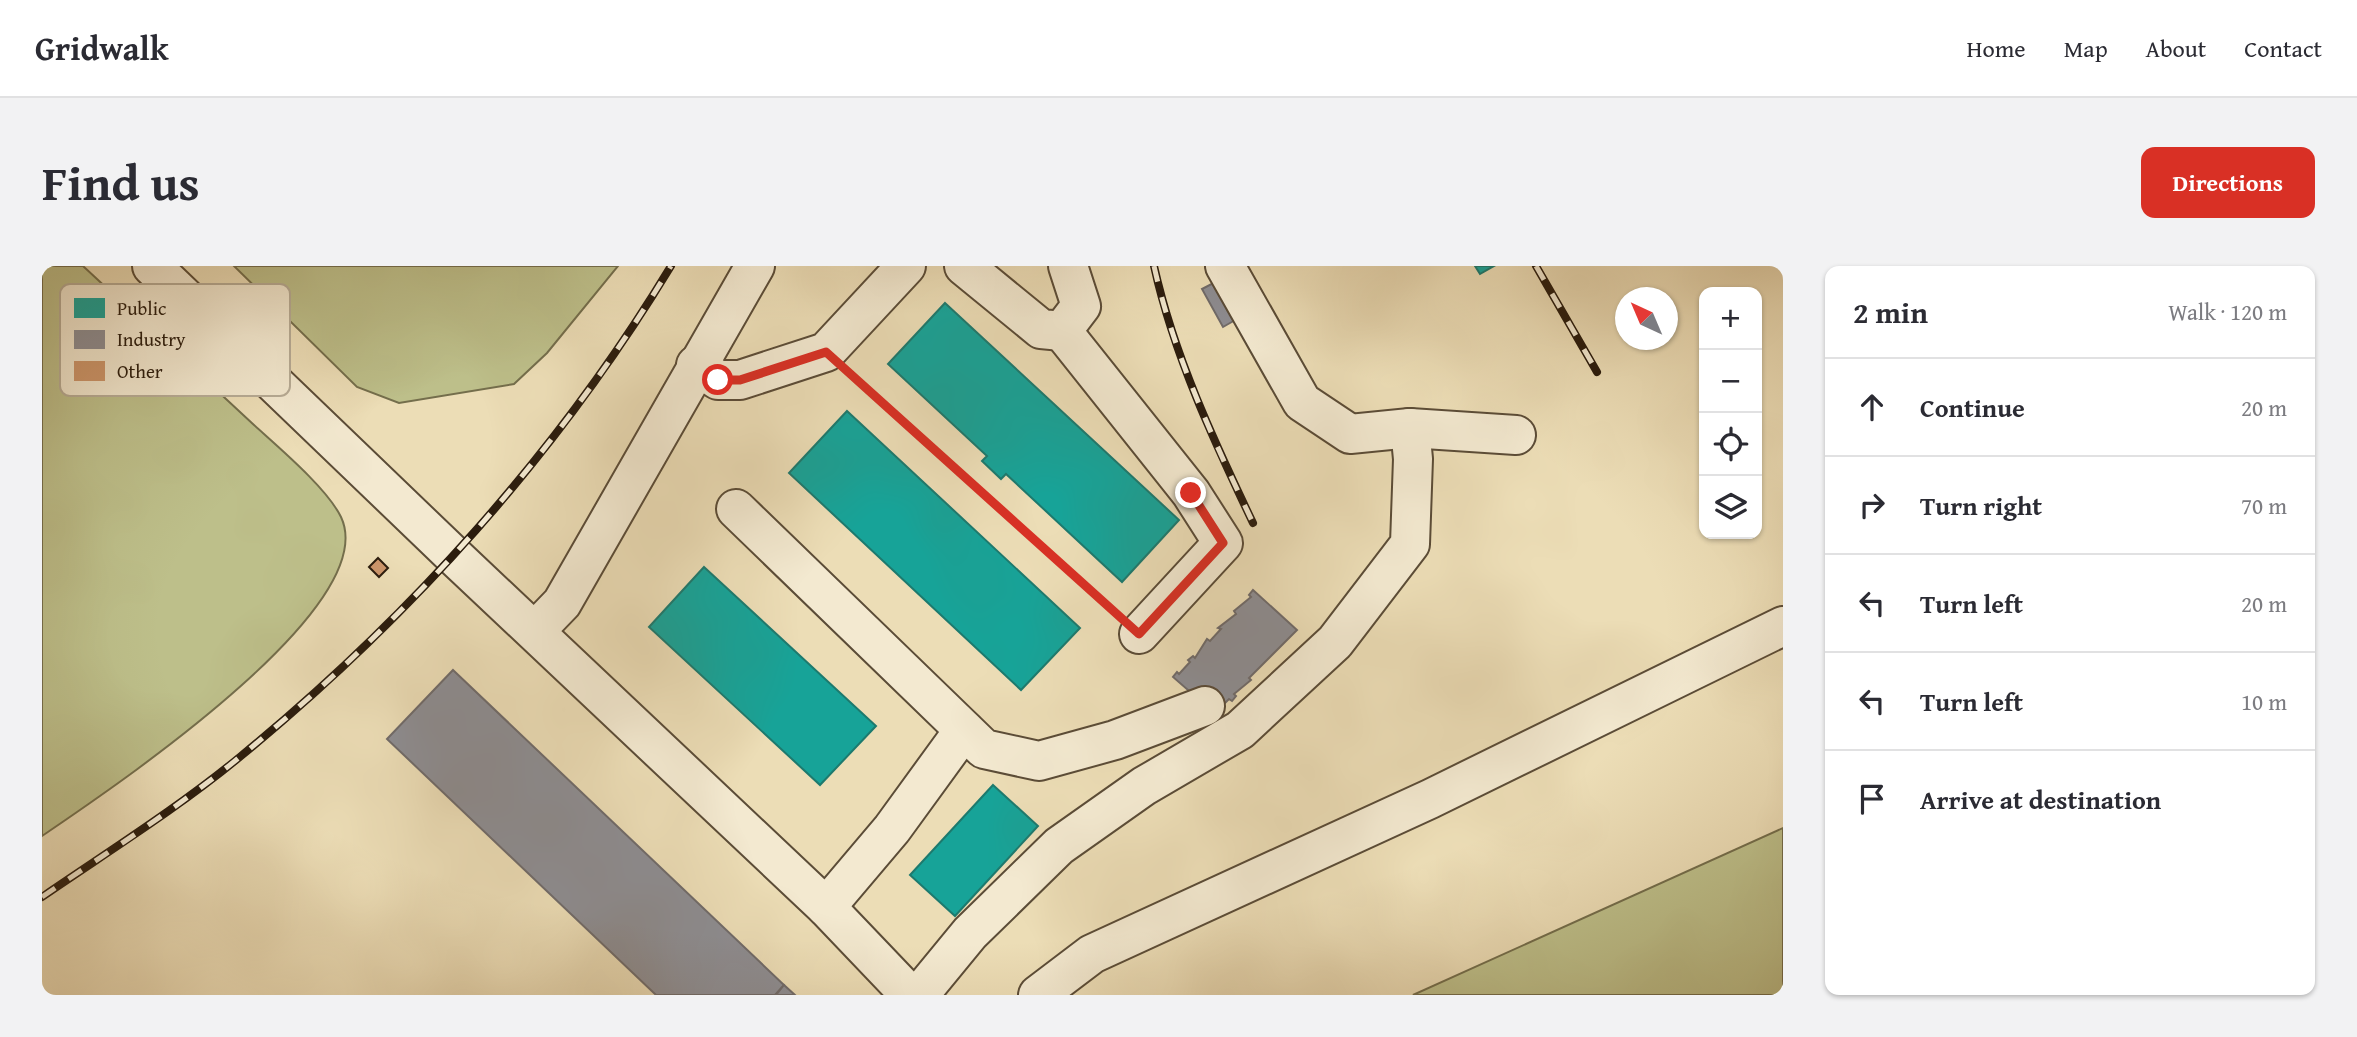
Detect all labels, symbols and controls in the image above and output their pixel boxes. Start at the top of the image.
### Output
text: Gridwalk [35,24,169,72]
text: Home [1967,31,2026,66]
text: Map [2064,31,2108,66]
text: About [2146,31,2206,66]
text: Contact [2244,31,2322,66]
text: Find us [42,146,200,218]
button: Directions [2141,147,2315,218]
legend [60,284,290,396]
north arrow [1615,287,1678,350]
map controls [1699,287,1762,539]
button: + [1699,287,1762,350]
text: 2 min [1853,290,1928,334]
text: Public [117,294,166,322]
text: Walk · 120 m [2168,295,2287,328]
text: Industry [117,325,186,353]
button: − [1699,350,1762,413]
text: Other [117,357,163,385]
route start [702,364,733,395]
icon: ahead [1853,388,1891,426]
text: Continue [1920,388,2025,427]
text: 20 m [2241,391,2287,424]
button: locate [1699,413,1762,476]
button: layers [1699,476,1762,539]
route end [1175,477,1206,508]
icon: right [1853,486,1891,524]
text: Turn right [1920,486,2042,525]
text: 70 m [2241,489,2287,522]
icon: left [1853,584,1891,622]
text: Turn left [1920,584,2023,623]
text: 20 m [2241,587,2287,620]
icon: left [1853,682,1891,720]
text: Turn left [1920,682,2023,721]
text: 10 m [2241,685,2287,718]
icon: arrive [1853,780,1891,818]
text: Arrive at destination [1920,780,2161,819]

